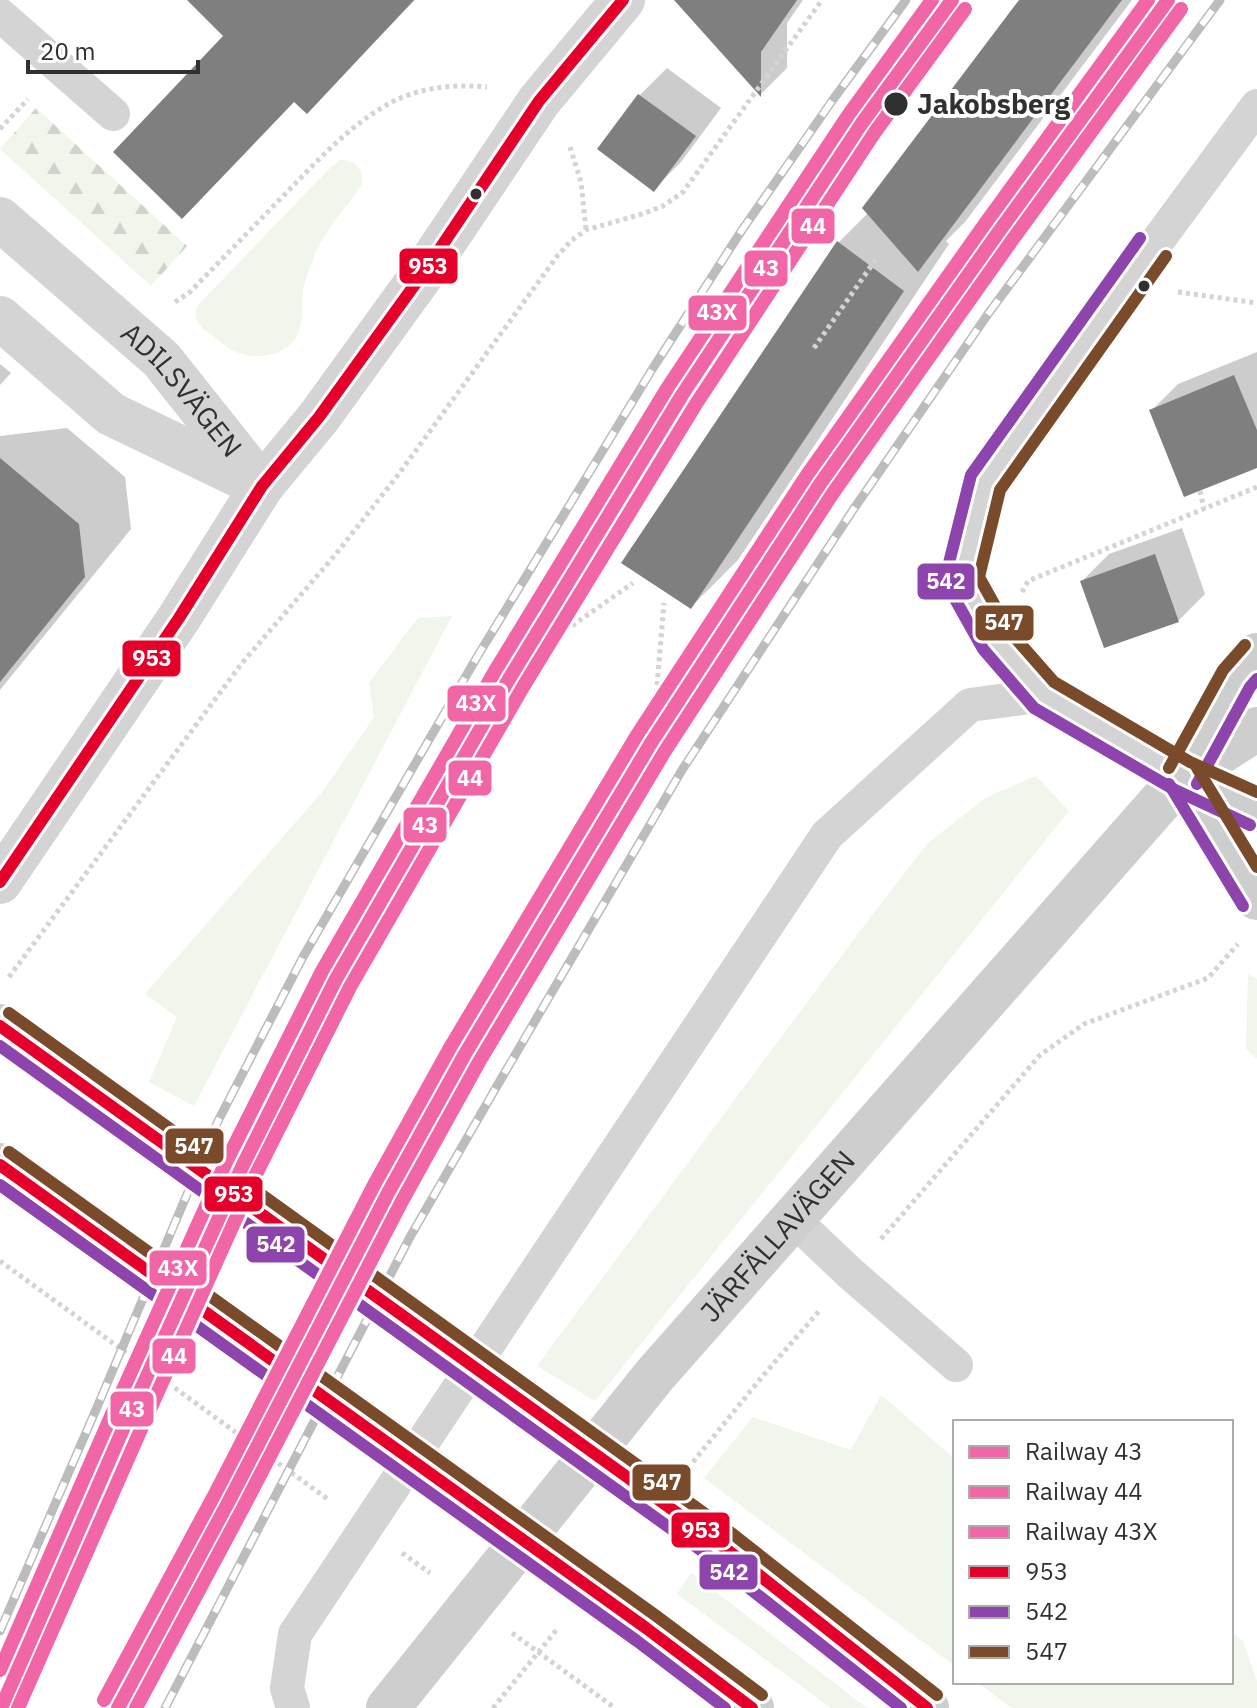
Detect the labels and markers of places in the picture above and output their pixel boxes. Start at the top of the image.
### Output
place label: Jakobsberg [917,85,1071,122]
marker: Jakobsberg [882,90,910,118]
unlabelled marker [468,186,484,202]
unlabelled marker [1136,278,1152,294]

